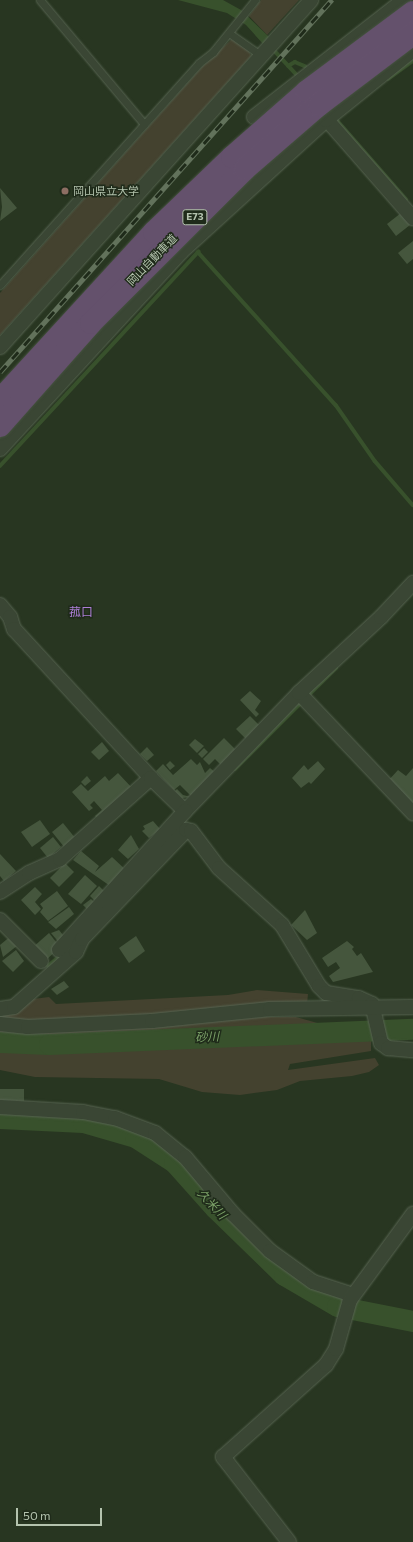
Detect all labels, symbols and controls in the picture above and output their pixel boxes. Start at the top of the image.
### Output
place label: 岡山県立大学 [73,184,139,198]
marker: 岡山県立大学 [60,186,70,196]
road number: E73 [182,209,208,225]
street label: 岡山自動車道 [124,232,180,288]
district label: 菰口 [69,605,93,619]
water label: 砂川 [195,1029,219,1045]
water label: 久米川 [194,1186,230,1222]
scale bar [18,1500,104,1526]
text: 50 m [23,1508,51,1522]

